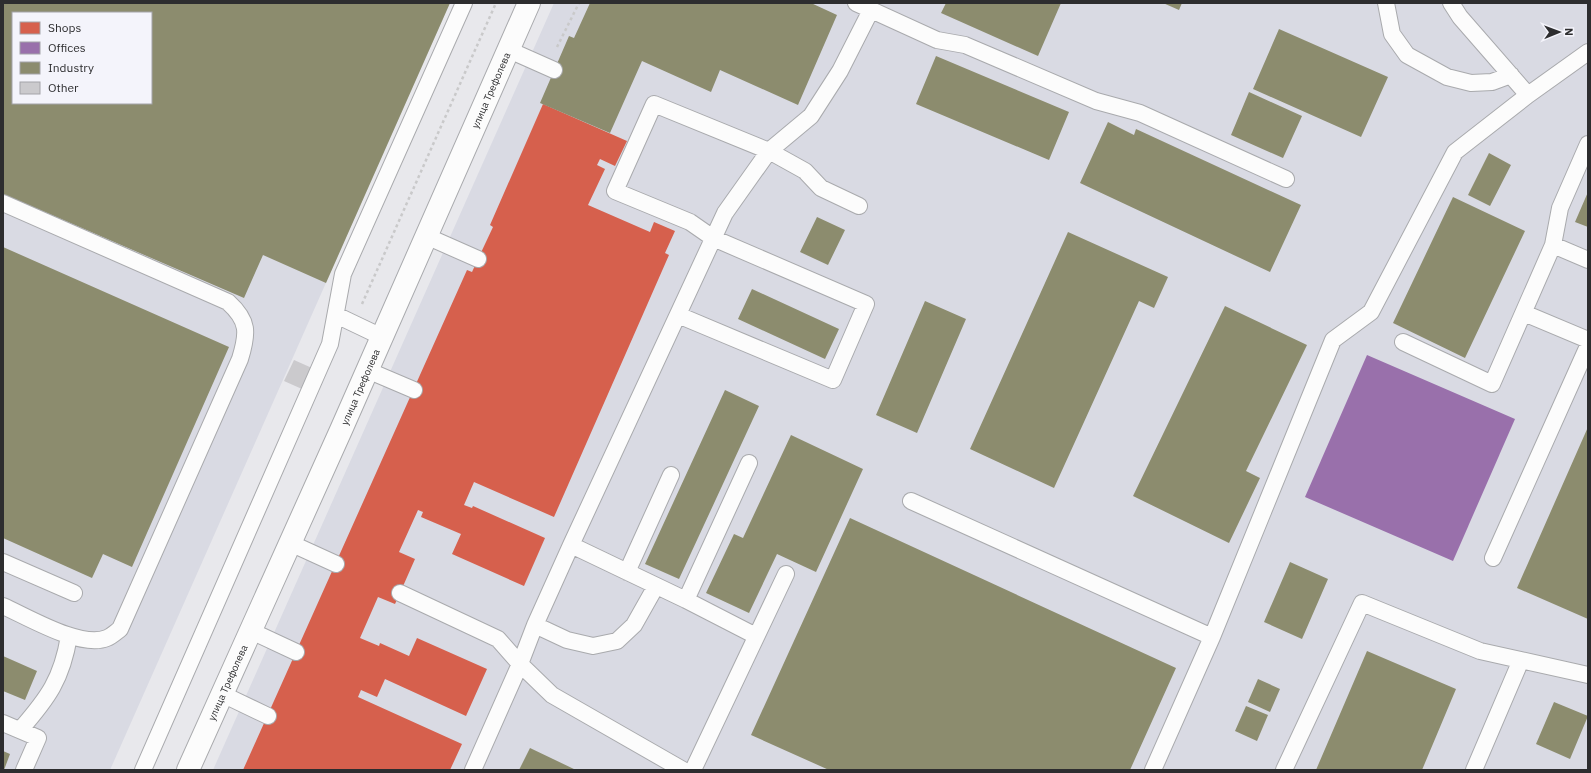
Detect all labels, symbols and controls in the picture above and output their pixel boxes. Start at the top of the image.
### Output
legend [12,12,152,104]
north arrow [1539,12,1579,52]
text: Shops [48,20,81,35]
text: N [1562,28,1576,36]
text: Offices [48,40,86,55]
street label: улица Трефолева [468,50,513,130]
text: Industry [48,60,94,75]
text: Other [48,80,79,95]
street label: улица Трефолева [338,346,383,427]
street label: улица Трефолева [205,642,250,722]

